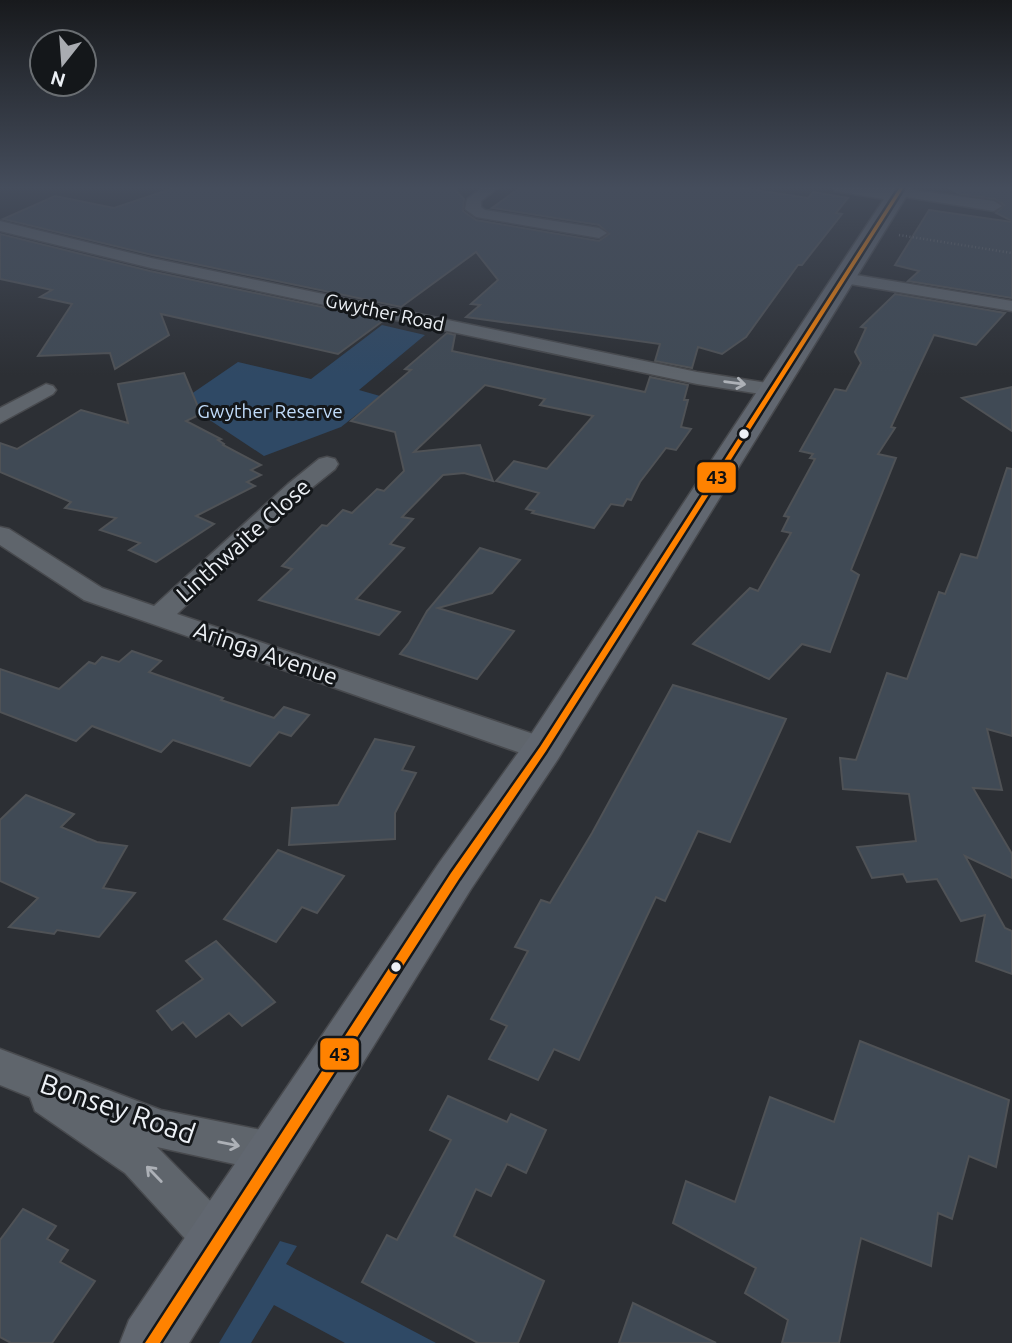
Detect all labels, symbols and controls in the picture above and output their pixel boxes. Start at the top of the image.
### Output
north arrow [28,28,98,98]
text: N [48,67,68,92]
street label: Gwyther Road [324,289,446,335]
one-way arrow [723,377,746,390]
park label: Gwyther Reserve [197,400,343,422]
unlabelled marker [737,427,751,441]
line badge: 43 [696,461,737,494]
text: 43 [706,466,728,488]
street label: Linthwaite Close [171,473,315,607]
street label: Aringa Avenue [191,617,341,689]
unlabelled marker [389,960,403,974]
line badge: 43 [319,1037,360,1071]
text: 43 [329,1043,351,1065]
street label: Bonsey Road [36,1067,200,1149]
one-way arrow [217,1137,240,1151]
one-way arrow [146,1165,163,1182]

